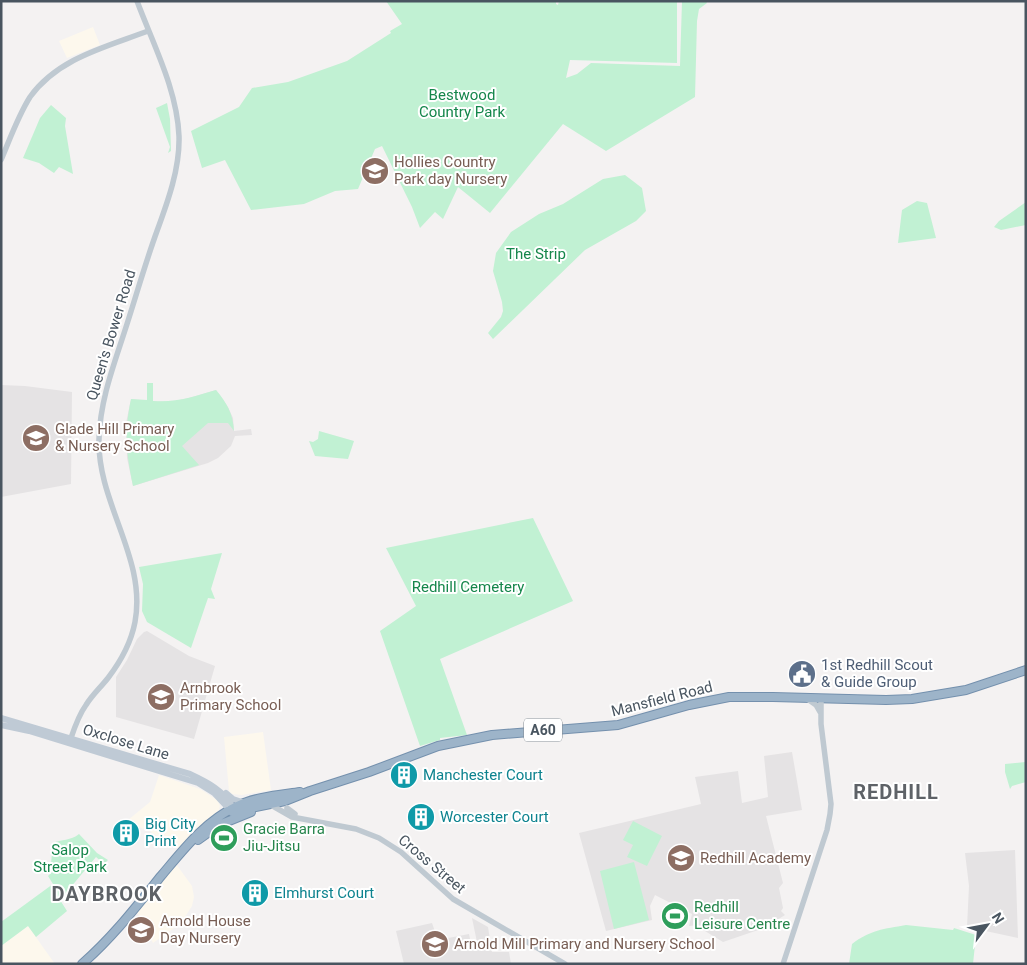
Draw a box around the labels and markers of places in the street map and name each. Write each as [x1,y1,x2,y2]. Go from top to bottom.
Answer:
place label: Hollies Country Park day Nursery [394,153,507,188]
school or university icon: Hollies Country Park day Nursery [360,156,390,186]
place label: Glade Hill Primary & Nursery School [55,420,174,455]
school or university icon: Glade Hill Primary & Nursery School [21,423,51,453]
place label: 1st Redhill Scout & Guide Group [821,656,933,691]
public building icon: 1st Redhill Scout & Guide Group [787,659,817,689]
place label: Arnbrook Primary School [180,679,281,714]
school or university icon: Arnbrook Primary School [146,682,176,712]
building icon: Manchester Court [389,760,419,790]
place label: Manchester Court [423,766,543,784]
building icon: Worcester Court [406,802,436,832]
place label: Worcester Court [440,808,549,826]
place label: Big City Print [145,815,196,850]
building icon: Big City Print [111,818,141,848]
place label: Gracie Barra Jiu-Jitsu [243,820,325,855]
sports icon: Gracie Barra Jiu-Jitsu [209,823,239,853]
school or university icon: Redhill Academy [666,843,696,873]
place label: Redhill Academy [700,849,811,867]
building icon: Elmhurst Court [240,878,270,908]
place label: Elmhurst Court [274,884,374,902]
place label: Redhill Leisure Centre [694,898,790,933]
sports icon: Redhill Leisure Centre [660,901,690,931]
place label: Arnold House Day Nursery [160,912,251,947]
school or university icon: Arnold House Day Nursery [126,915,156,945]
school or university icon: Arnold Mill Primary and Nursery School [420,929,450,959]
place label: Arnold Mill Primary and Nursery School [454,935,715,953]

